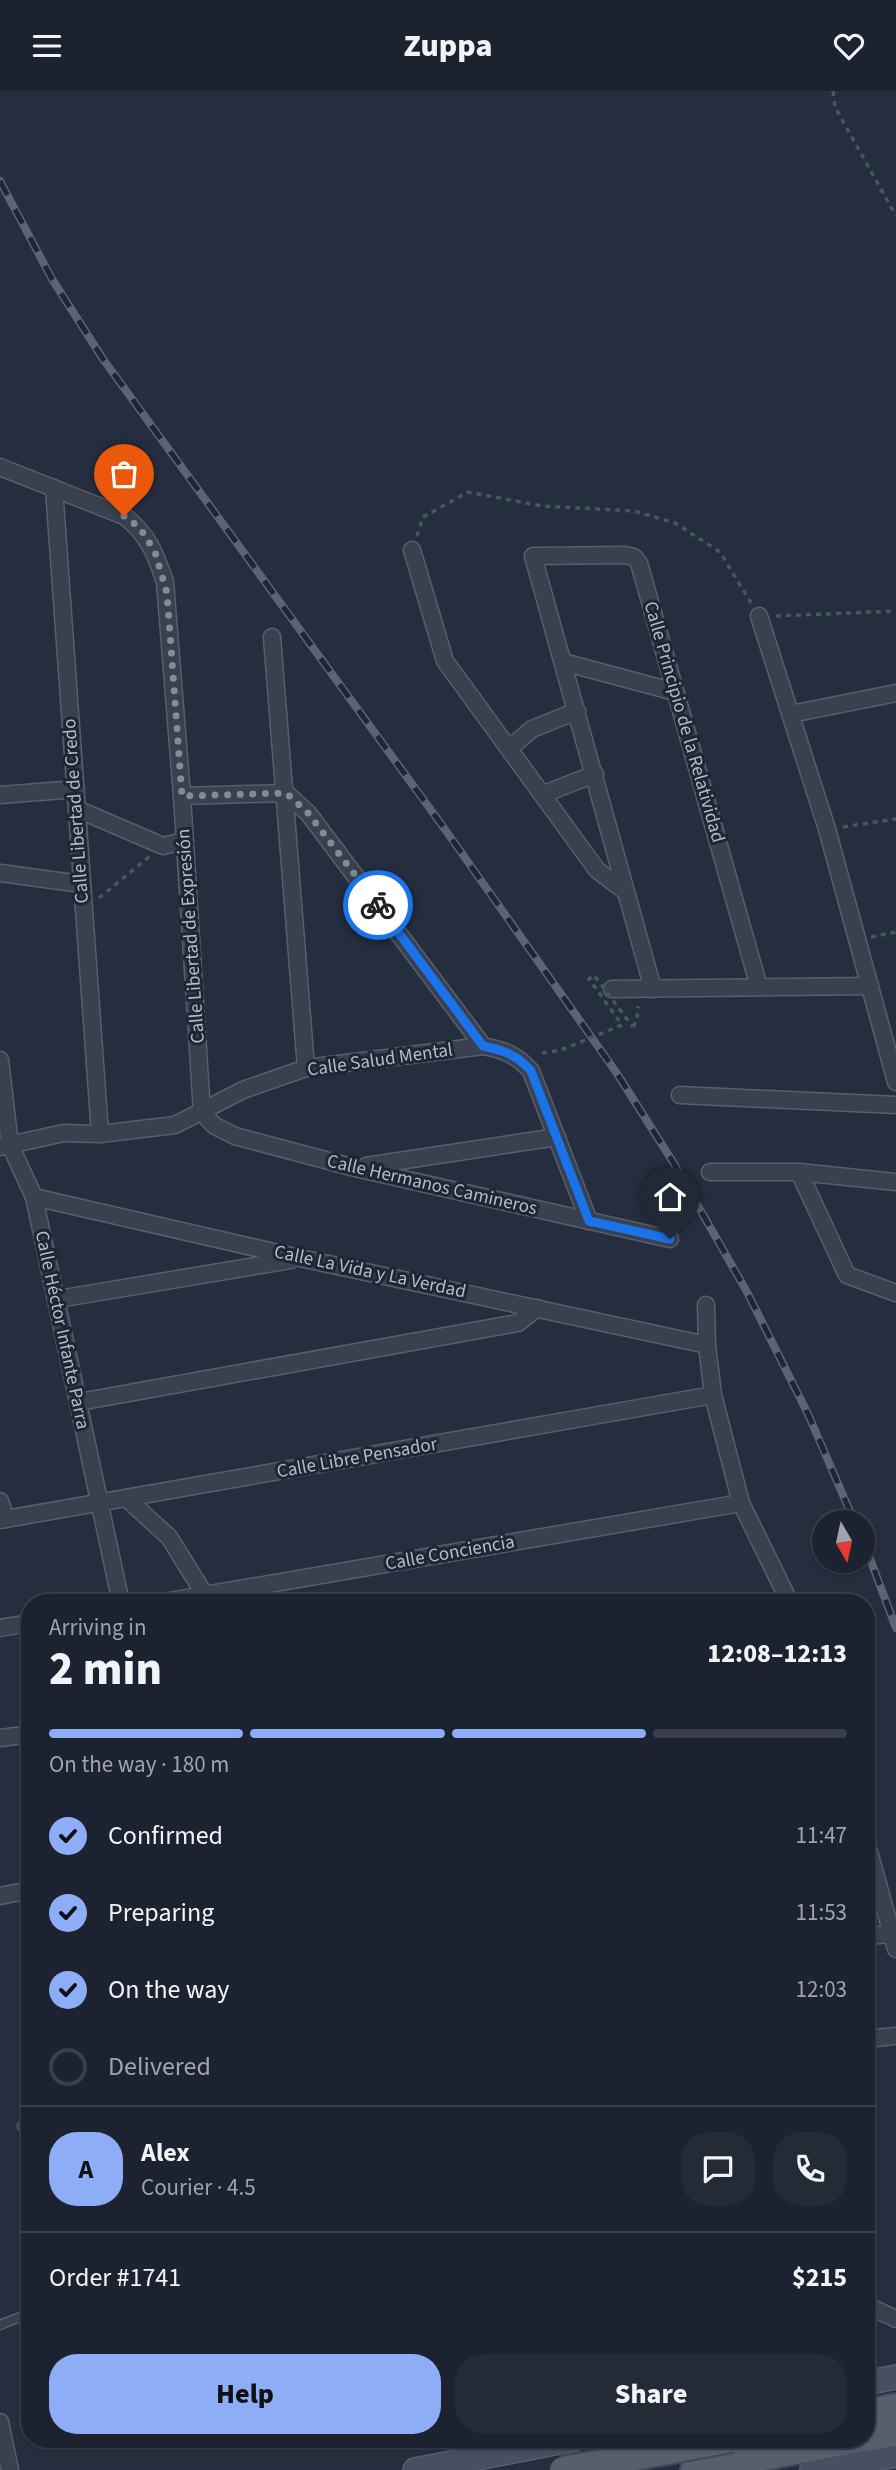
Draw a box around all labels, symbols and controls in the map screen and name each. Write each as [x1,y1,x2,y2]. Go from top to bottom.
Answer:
text: Zuppa [404,23,492,69]
icon: menu [28,27,66,65]
icon: heart [830,27,868,65]
pin [94,444,154,516]
icon: bag [105,455,143,493]
street label: Calle Principio de la Relatividad [637,598,731,846]
street label: Calle Libertad de Credo [56,718,96,904]
street label: Calle Libertad de Expresión [170,828,212,1044]
courier [343,870,413,940]
icon: bike [359,886,397,924]
street label: Calle Salud Mental [305,1036,455,1084]
street label: Calle Hermanos Camineros [324,1148,540,1222]
pin [640,1167,700,1239]
icon: home [651,1178,689,1216]
street label: Calle Héctor Infante Parra [28,1228,96,1432]
street label: Calle La Vida y La Verdad [272,1238,468,1306]
street label: Calle Libre Pensador [275,1431,440,1485]
north arrow [812,1510,875,1573]
map controls [812,1510,875,1573]
street label: Calle Conciencia [383,1528,517,1578]
text: Arriving in [49,1611,147,1644]
text: 12:08–12:13 [707,1635,847,1672]
text: 2 min [49,1637,162,1702]
text: On the way · 180 m [49,1748,229,1781]
icon: check [49,1817,87,1855]
text: Confirmed [108,1817,223,1854]
text: 11:47 [796,1819,847,1852]
icon: check [49,1894,87,1932]
text: Preparing [108,1894,214,1931]
text: 11:53 [796,1896,847,1929]
icon: check [49,1971,87,2009]
text: On the way [108,1971,229,2008]
text: 12:03 [796,1973,847,2006]
text: Delivered [108,2048,211,2085]
button: chat [681,2132,755,2206]
button: phone [773,2132,847,2206]
text: Alex [141,2134,190,2171]
text: A [79,2151,93,2188]
text: Courier · 4.5 [141,2171,256,2204]
text: Order #1741 [49,2259,181,2296]
text: $215 [792,2259,847,2296]
button: Help [49,2354,441,2434]
button: Share [455,2354,847,2434]

